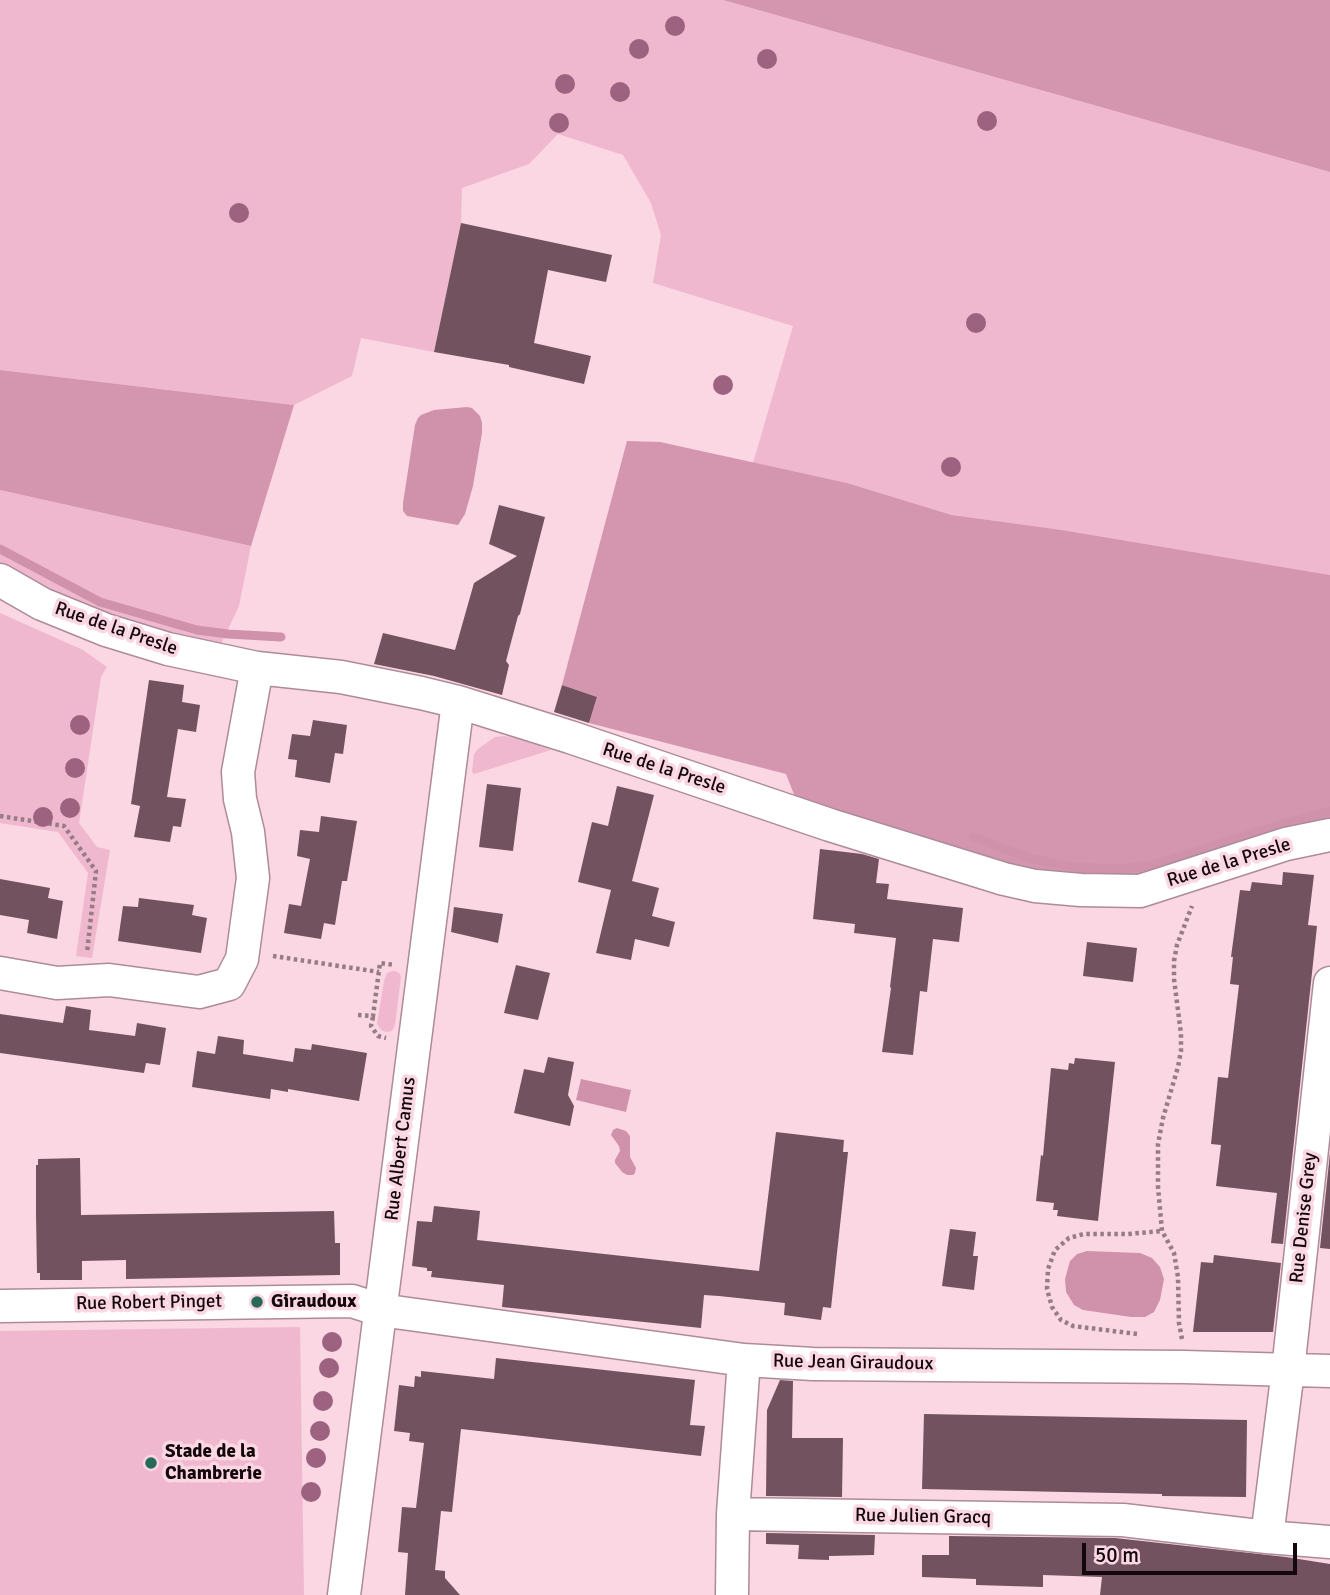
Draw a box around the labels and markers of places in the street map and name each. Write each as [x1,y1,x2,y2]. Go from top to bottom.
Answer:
place label: Giraudoux [271,1291,356,1313]
marker: Giraudoux [249,1294,265,1310]
place label: Stade de la Chambrerie [165,1441,262,1485]
marker: Stade de la Chambrerie [143,1455,159,1471]

